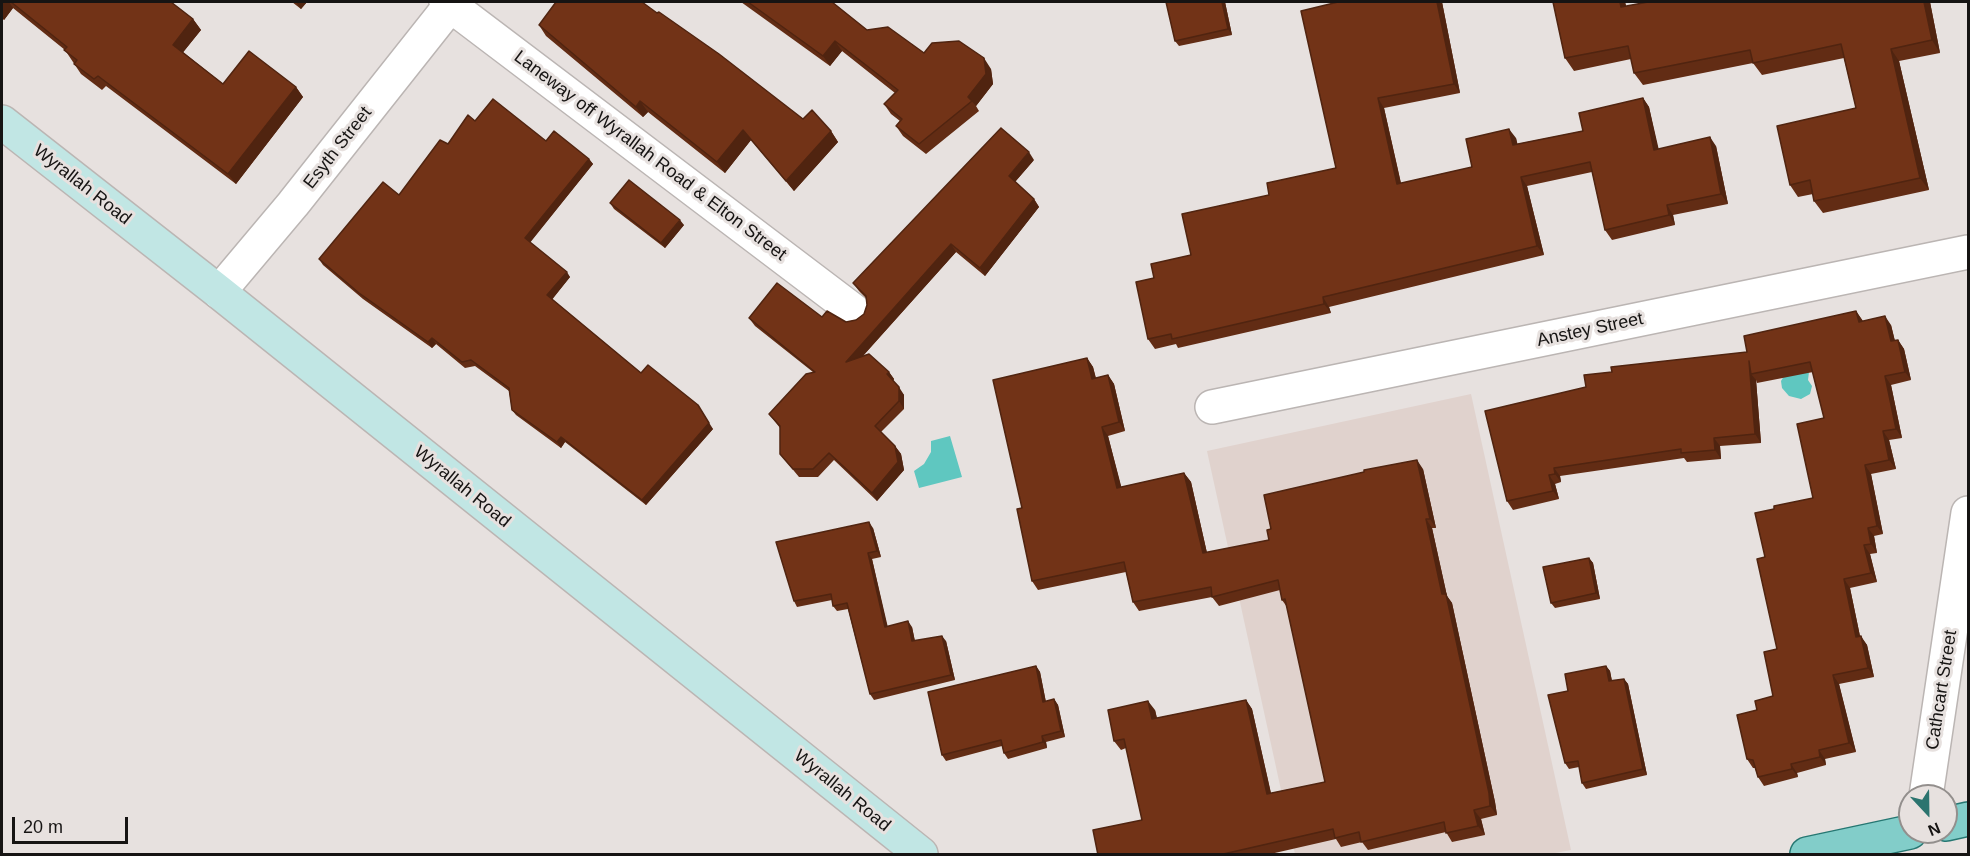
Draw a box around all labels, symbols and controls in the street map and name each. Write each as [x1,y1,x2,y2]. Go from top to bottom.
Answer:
street label: Laneway off Wyrallah Road & Elton Street [509,46,791,266]
street label: Esyth Street [299,103,377,193]
street label: Wyrallah Road [29,140,135,230]
street label: Anstey Street [1535,308,1645,352]
street label: Wyrallah Road [409,442,515,532]
street label: Cathcart Street [1922,629,1962,751]
street label: Wyrallah Road [789,746,895,836]
north arrow [1898,784,1958,844]
scale bar [15,805,130,843]
text: 20 m [23,817,63,837]
text: N [1926,819,1943,839]

